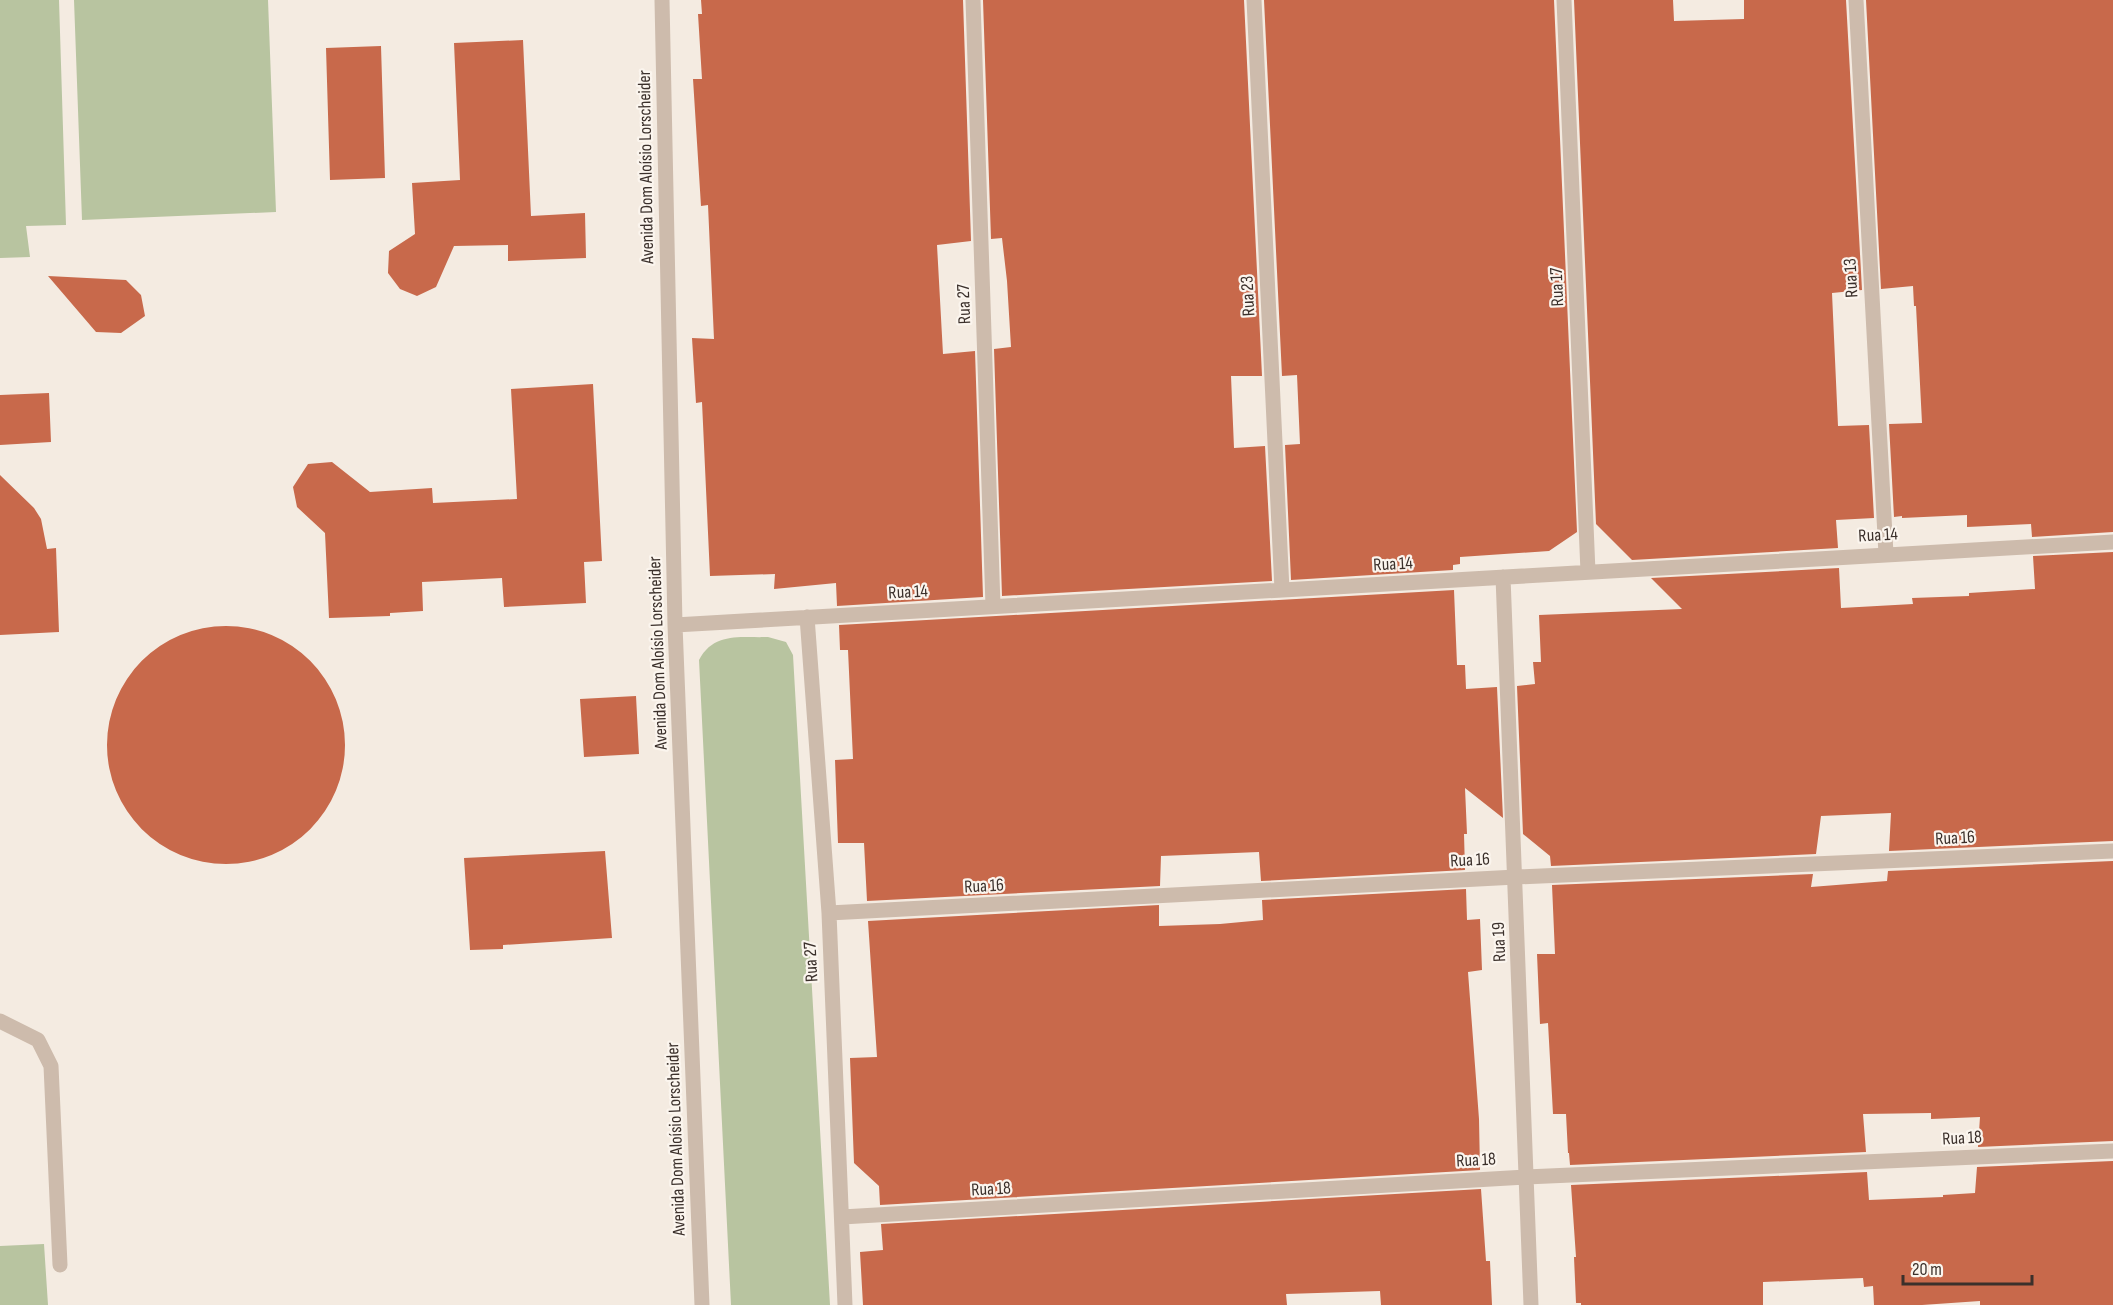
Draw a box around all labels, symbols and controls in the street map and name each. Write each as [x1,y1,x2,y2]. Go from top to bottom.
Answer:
street label: Avenida Dom Aloísio Lorscheider [634,70,658,265]
street label: Rua 13 [1839,258,1863,298]
street label: Rua 17 [1546,266,1568,307]
street label: Rua 23 [1236,275,1260,317]
street label: Rua 27 [953,283,975,324]
street label: Rua 14 [1858,523,1899,547]
street label: Rua 14 [1373,552,1414,576]
street label: Avenida Dom Aloísio Lorscheider [644,556,672,751]
street label: Rua 14 [888,580,929,604]
street label: Rua 16 [1935,826,1976,850]
street label: Rua 16 [1450,848,1491,872]
street label: Rua 16 [964,874,1005,898]
street label: Rua 19 [1488,922,1510,962]
street label: Rua 27 [799,941,823,983]
street label: Avenida Dom Aloísio Lorscheider [662,1042,690,1237]
street label: Rua 18 [1942,1126,1983,1150]
street label: Rua 18 [1456,1148,1497,1172]
street label: Rua 18 [971,1177,1012,1201]
scale bar [1903,1248,2032,1286]
text: 20 m [1912,1259,1942,1280]

